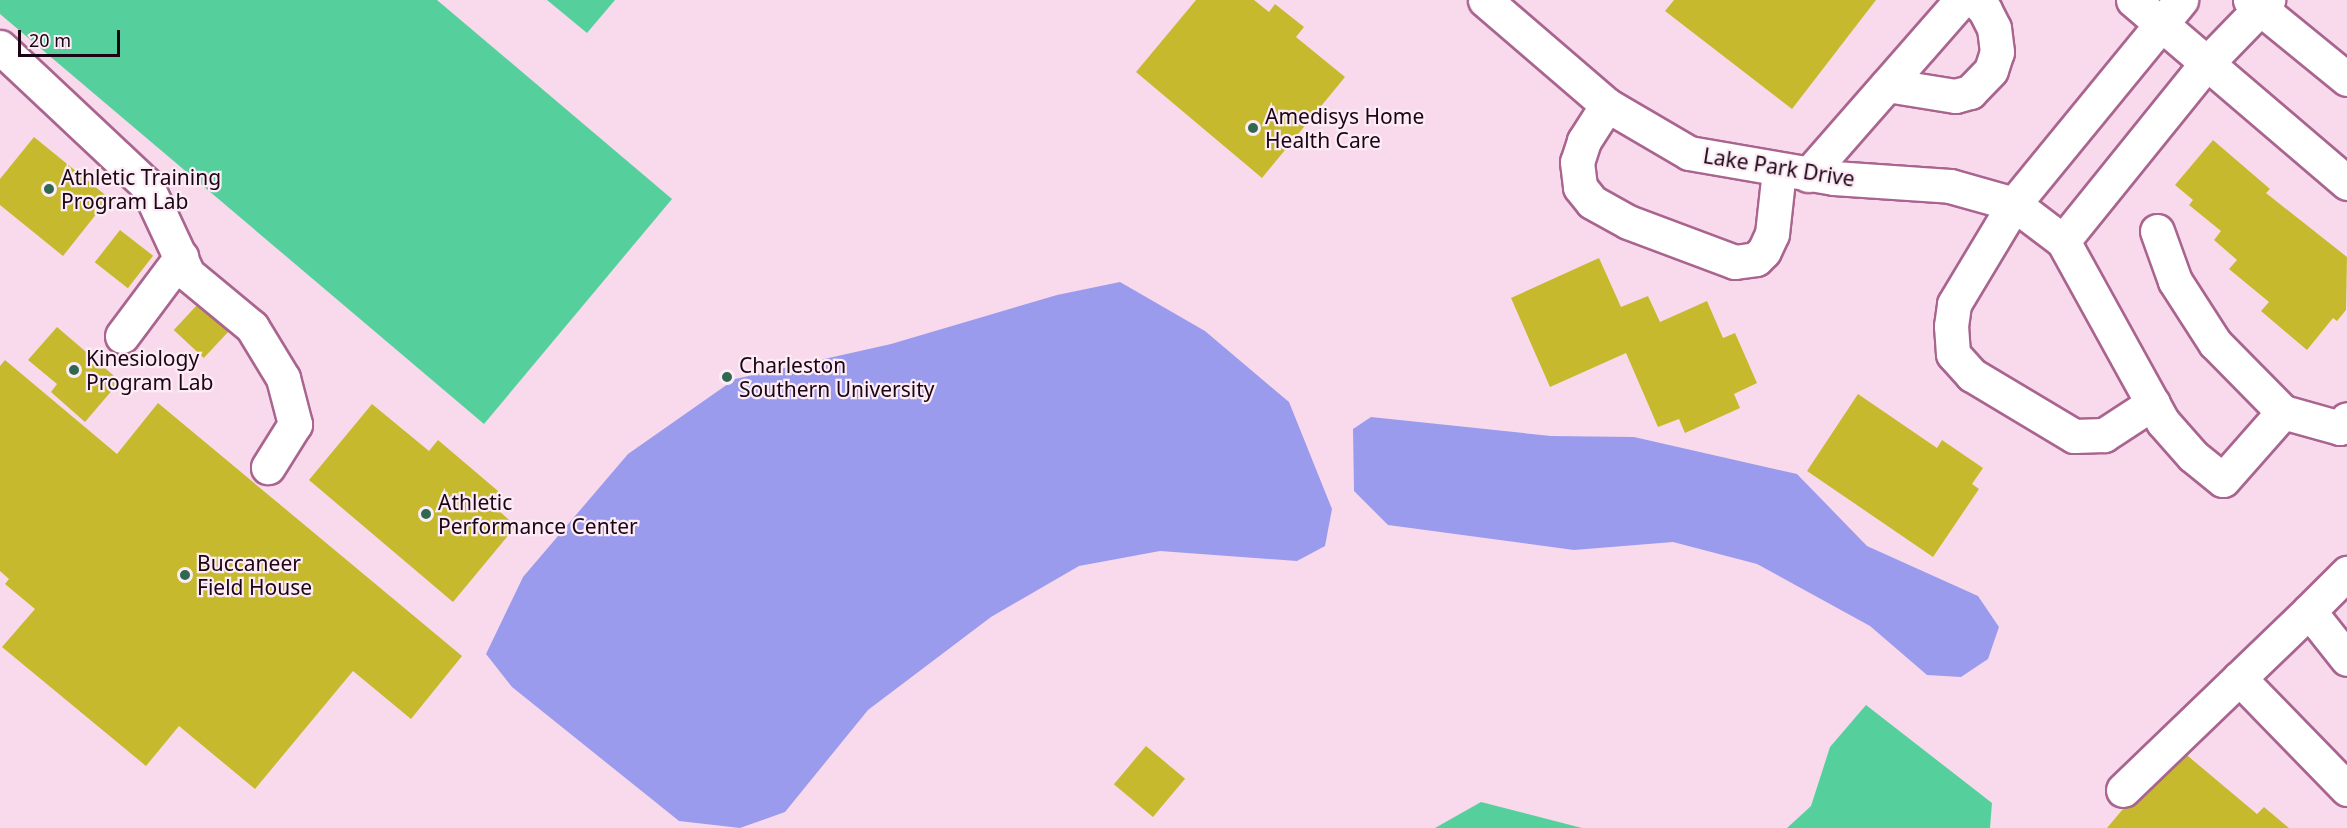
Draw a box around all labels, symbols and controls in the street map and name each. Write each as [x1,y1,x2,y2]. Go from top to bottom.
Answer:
scale bar [21,18,123,56]
text: 20 m [29,28,71,52]
place label: Amedisys Home Health Care [1265,103,1424,153]
marker: Amedisys Home Health Care [1246,121,1260,135]
street label: Lake Park Drive [1701,143,1857,191]
place label: Athletic Training Program Lab [61,164,221,214]
marker: Athletic Training Program Lab [42,182,56,196]
place label: Kinesiology Program Lab [86,345,213,395]
place label: Charleston Southern University [739,352,934,402]
marker: Kinesiology Program Lab [67,363,81,377]
marker: Charleston Southern University [720,370,734,384]
place label: Athletic Performance Center [438,489,638,539]
marker: Athletic Performance Center [419,507,433,521]
place label: Buccaneer Field House [197,550,312,600]
marker: Buccaneer Field House [178,568,192,582]

